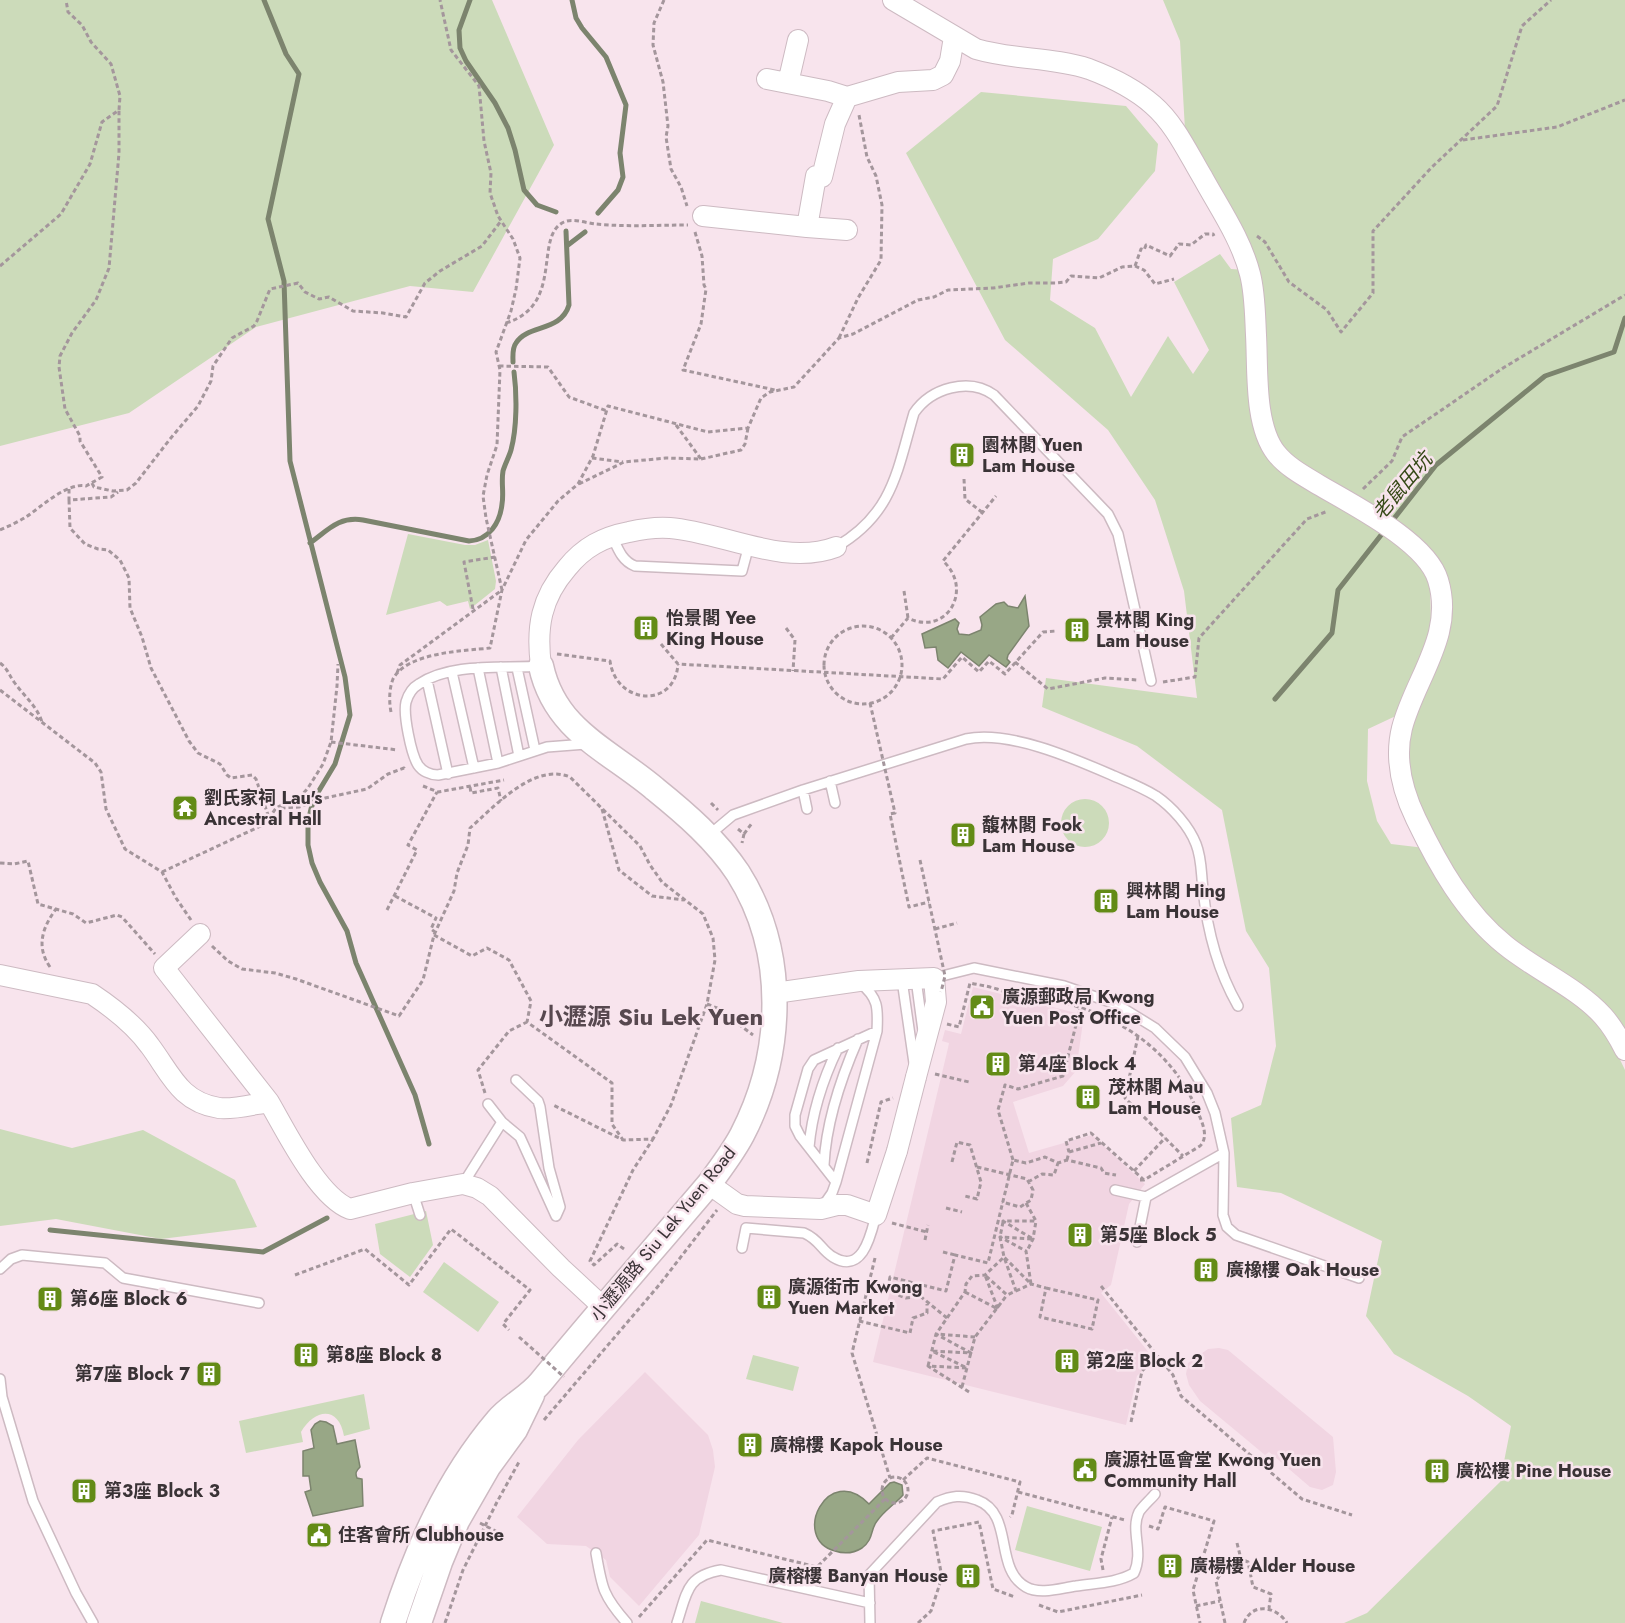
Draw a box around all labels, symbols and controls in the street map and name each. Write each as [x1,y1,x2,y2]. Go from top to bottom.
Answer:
place label: 園林閣 Yuen Lam House [982,432,1083,479]
building icon: 園林閣 Yuen Lam House [947,440,977,470]
water label: 老鼠田坑 [1366,444,1441,526]
place label: 怡景閣 Yee King House [666,605,764,652]
place label: 景林閣 King Lam House [1096,607,1194,654]
building icon: 怡景閣 Yee King House [631,613,661,643]
building icon: 景林閣 King Lam House [1062,615,1092,645]
place label: 劉氏家祠 Lau's Ancestral Hall [203,785,322,832]
temple icon: 劉氏家祠 Lau's Ancestral Hall [170,793,200,823]
place label: 馥林閣 Fook Lam House [982,812,1083,859]
building icon: 馥林閣 Fook Lam House [948,820,978,850]
place label: 興林閣 Hing Lam House [1126,878,1226,925]
building icon: 興林閣 Hing Lam House [1091,886,1121,916]
place label: 廣源郵政局 Kwong Yuen Post Office [1001,984,1154,1031]
public building icon: 廣源郵政局 Kwong Yuen Post Office [967,992,997,1022]
district label: 小瀝源 Siu Lek Yuen [539,999,763,1034]
building icon: 第4座 Block 4 [983,1049,1013,1079]
place label: 第4座 Block 4 [1018,1051,1137,1077]
place label: 茂林閣 Mau Lam House [1108,1074,1204,1121]
building icon: 茂林閣 Mau Lam House [1073,1082,1103,1112]
street label: 小瀝源路 Siu Lek Yuen Road [584,1141,742,1327]
building icon: 第5座 Block 5 [1065,1220,1095,1250]
place label: 第5座 Block 5 [1100,1222,1217,1248]
building icon: 廣橡樓 Oak House [1191,1255,1221,1285]
place label: 廣橡樓 Oak House [1226,1257,1379,1283]
place label: 廣源街市 Kwong Yuen Market [787,1274,922,1321]
building icon: 廣源街市 Kwong Yuen Market [754,1282,784,1312]
building icon: 第6座 Block 6 [35,1284,65,1314]
place label: 第6座 Block 6 [70,1286,188,1312]
building icon: 第8座 Block 8 [291,1340,321,1370]
place label: 第8座 Block 8 [326,1342,442,1368]
building icon: 第2座 Block 2 [1052,1346,1082,1376]
place label: 第2座 Block 2 [1086,1348,1203,1374]
building icon: 第7座 Block 7 [194,1359,224,1389]
place label: 第7座 Block 7 [75,1361,190,1387]
building icon: 廣棉樓 Kapok House [735,1430,765,1460]
place label: 廣棉樓 Kapok House [770,1432,943,1458]
place label: 廣源社區會堂 Kwong Yuen Community Hall [1104,1447,1321,1494]
public building icon: 廣源社區會堂 Kwong Yuen Community Hall [1070,1455,1100,1485]
building icon: 廣松樓 Pine House [1422,1456,1452,1486]
place label: 廣松樓 Pine House [1456,1458,1611,1484]
building icon: 第3座 Block 3 [69,1476,99,1506]
place label: 第3座 Block 3 [104,1478,220,1504]
public building icon: 住客會所 Clubhouse [304,1520,334,1550]
place label: 住客會所 Clubhouse [338,1522,504,1548]
building icon: 廣楊樓 Alder House [1155,1551,1185,1581]
place label: 廣楊樓 Alder House [1190,1553,1355,1579]
building icon: 廣榕樓 Banyan House [953,1561,983,1591]
place label: 廣榕樓 Banyan House [768,1563,948,1589]

